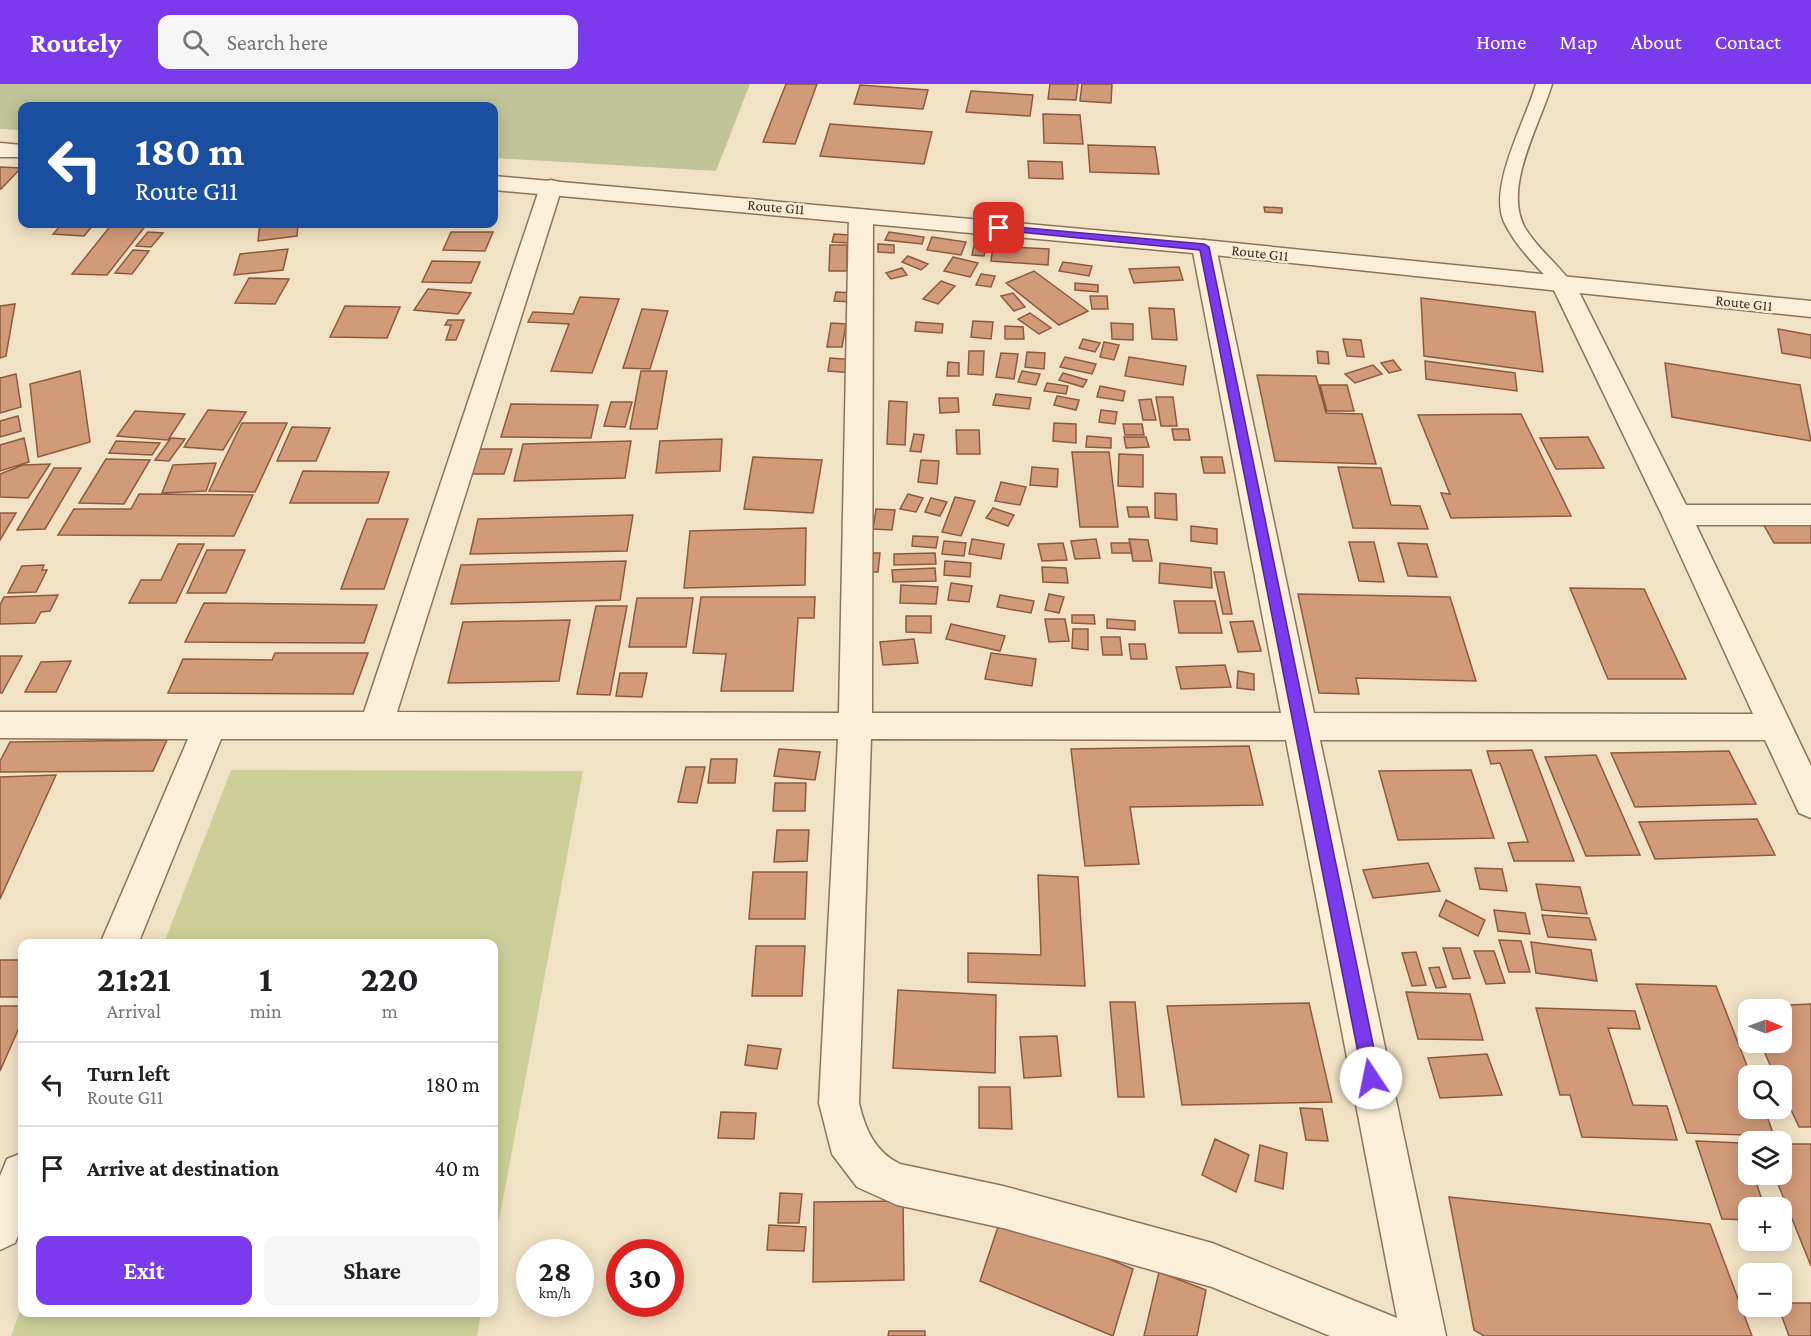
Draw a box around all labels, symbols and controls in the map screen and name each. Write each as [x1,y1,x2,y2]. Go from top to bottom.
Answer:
search box [158,15,578,69]
icon: search [179,26,212,59]
text: Routely [30,27,122,58]
text: Search here [227,30,328,55]
text: Home [1476,30,1526,54]
text: Map [1559,30,1598,54]
text: About [1631,30,1682,54]
text: Contact [1715,30,1781,54]
icon: left [36,126,114,204]
text: 180 m [135,127,244,174]
text: Route G11 [135,176,238,206]
street label: Route G11 [747,197,805,217]
pin [973,202,1024,253]
icon: arrive [982,211,1015,244]
street label: Route G11 [1231,242,1289,264]
street label: Route G11 [1715,292,1773,314]
text: 21:21 [97,959,171,999]
text: 1 [259,959,273,999]
text: 220 [361,959,419,999]
north arrow [1738,999,1792,1053]
map controls [1738,999,1792,1317]
text: Arrival [107,1000,161,1022]
text: min [250,1000,282,1022]
text: m [382,1000,398,1022]
position arrow [1339,1046,1403,1110]
text: Turn left [87,1061,170,1086]
button: search [1738,1065,1792,1119]
icon: left [36,1068,69,1101]
text: 180 m [427,1072,480,1097]
text: Route G11 [87,1086,163,1108]
button: layers [1738,1131,1792,1185]
icon: arrive [36,1152,69,1185]
text: Arrive at destination [87,1156,279,1181]
text: 40 m [435,1156,480,1181]
button: + [1738,1197,1792,1251]
button: Exit [36,1236,252,1305]
button: Share [264,1236,480,1305]
speed limit sign: 30 [606,1239,684,1317]
text: 28 [539,1254,571,1287]
button: − [1738,1263,1792,1317]
text: km/h [539,1285,571,1301]

